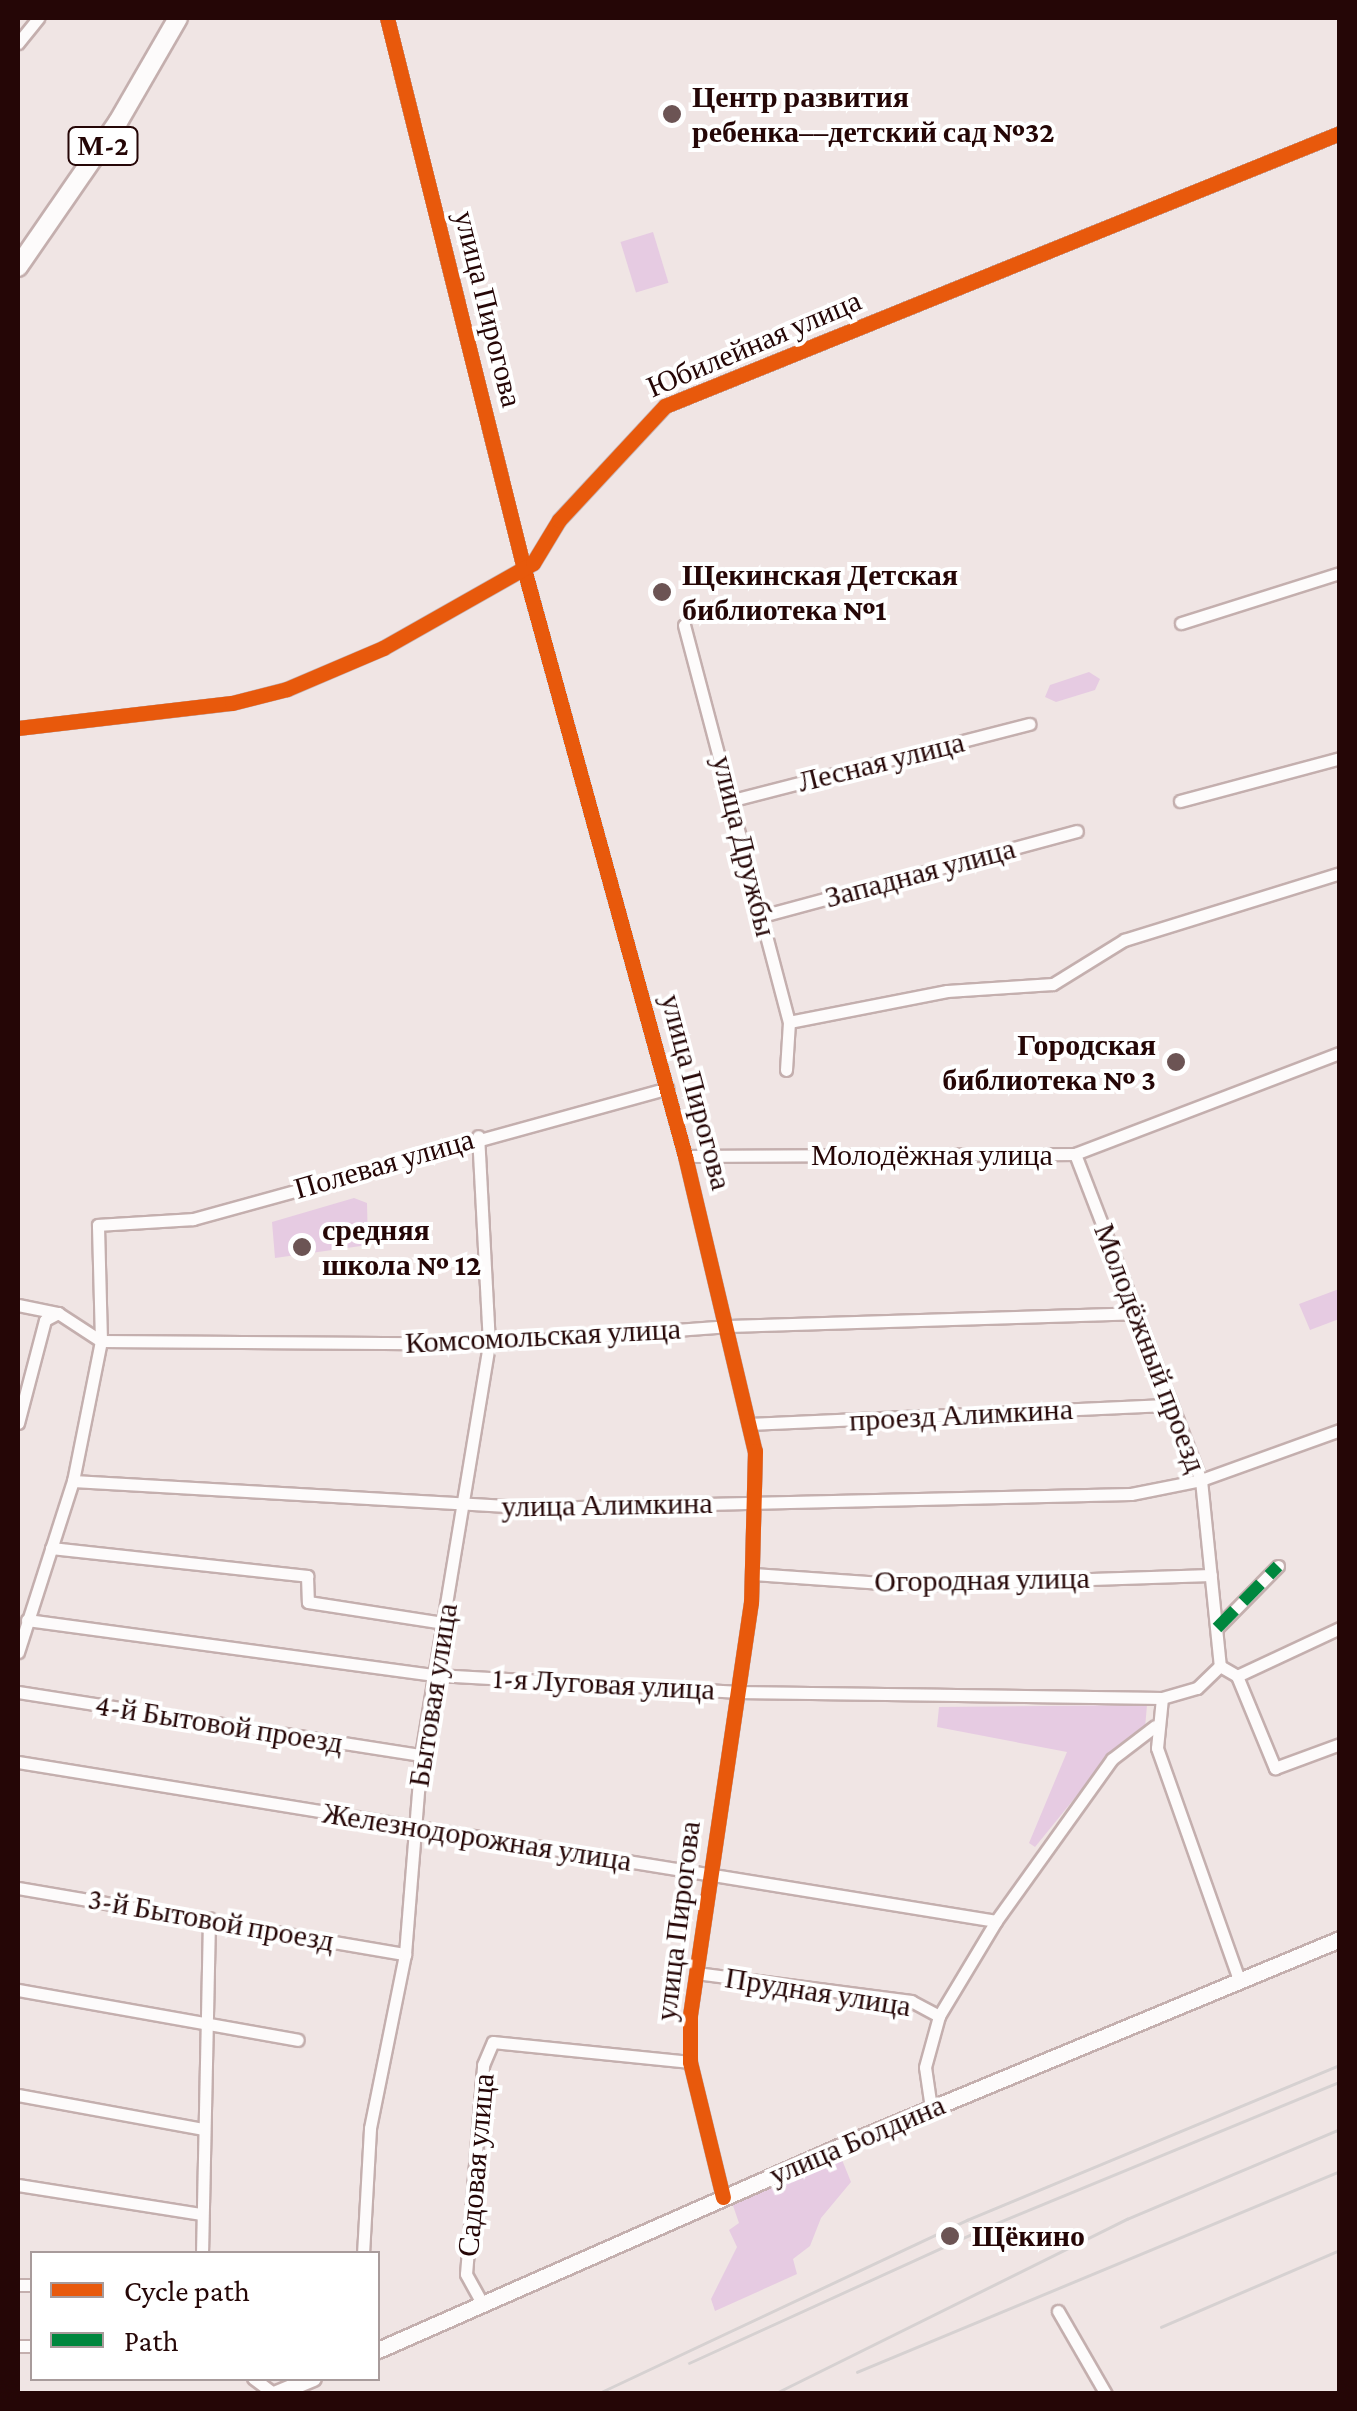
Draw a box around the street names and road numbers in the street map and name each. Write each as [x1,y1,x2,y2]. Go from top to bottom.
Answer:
road number: М-2 [66,123,140,169]
street label: улица Пирогова [446,207,530,411]
street label: Юбилейная улица [641,283,867,405]
street label: Лесная улица [794,724,968,800]
street label: улица Дружбы [704,752,784,940]
street label: Западная улица [821,830,1019,916]
street label: улица Пирогова [653,990,739,1194]
street label: Полевая улица [290,1121,478,1207]
street label: Молодёжная улица [811,1137,1053,1173]
street label: Молодёжный проезд [1086,1219,1214,1477]
street label: Комсомольская улица [404,1311,682,1361]
street label: проезд Алимкина [848,1391,1074,1439]
street label: улица Алимкина [501,1485,713,1525]
street label: Огородная улица [874,1560,1090,1600]
street label: Бытовая улица [401,1600,465,1790]
street label: 1-я Луговая улица [492,1660,716,1708]
street label: 4-й Бытовой проезд [93,1687,345,1761]
street label: Железнодорожная улица [320,1795,634,1879]
street label: улица Пирогова [648,1819,708,2023]
street label: 3-й Бытовой проезд [85,1881,337,1959]
street label: Прудная улица [723,1960,913,2024]
street label: Садовая улица [450,2072,502,2258]
street label: улица Болдина [764,2087,950,2193]

